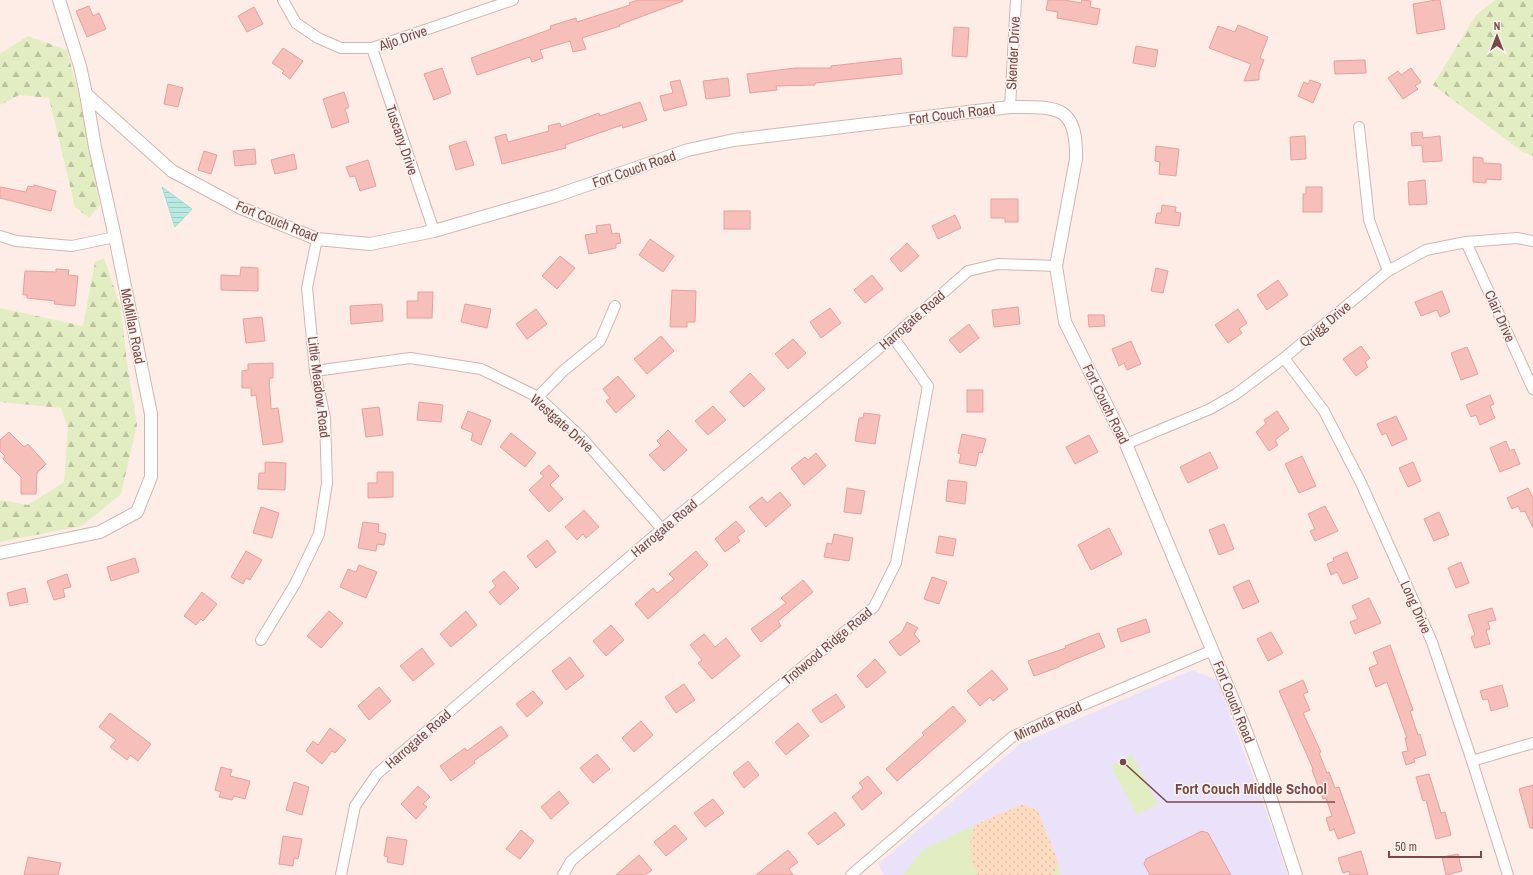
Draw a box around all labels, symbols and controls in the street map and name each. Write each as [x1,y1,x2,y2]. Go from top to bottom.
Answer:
street label: Skender Drive [1002,16,1024,90]
north arrow [1477,16,1517,56]
text: N [1494,19,1500,33]
street label: Aljo Drive [376,21,429,55]
street label: Fort Couch Road [908,100,996,128]
street label: Tuscany Drive [382,103,422,177]
street label: Fort Couch Road [590,146,678,192]
street label: Fort Couch Road [233,196,321,246]
street label: Harrogate Road [875,286,949,354]
street label: McMillan Road [117,287,149,365]
street label: Clair Drive [1481,287,1519,345]
street label: Quigg Drive [1296,297,1354,351]
street label: Little Meadow Road [304,335,334,439]
street label: Fort Couch Road [1079,361,1133,447]
street label: Westgate Drive [527,390,597,456]
street label: Harrogate Road [627,495,701,561]
street label: Long Drive [1396,578,1436,636]
street label: Trotwood Ridge Road [778,603,876,689]
street label: Fort Couch Road [1209,658,1259,746]
street label: Miranda Road [1011,697,1085,745]
street label: Harrogate Road [381,705,455,773]
callout: Fort Couch Middle School [1167,775,1335,802]
text: Fort Couch Middle School [1175,778,1327,799]
scale bar [1389,833,1481,859]
text: 50 m [1395,839,1417,855]

